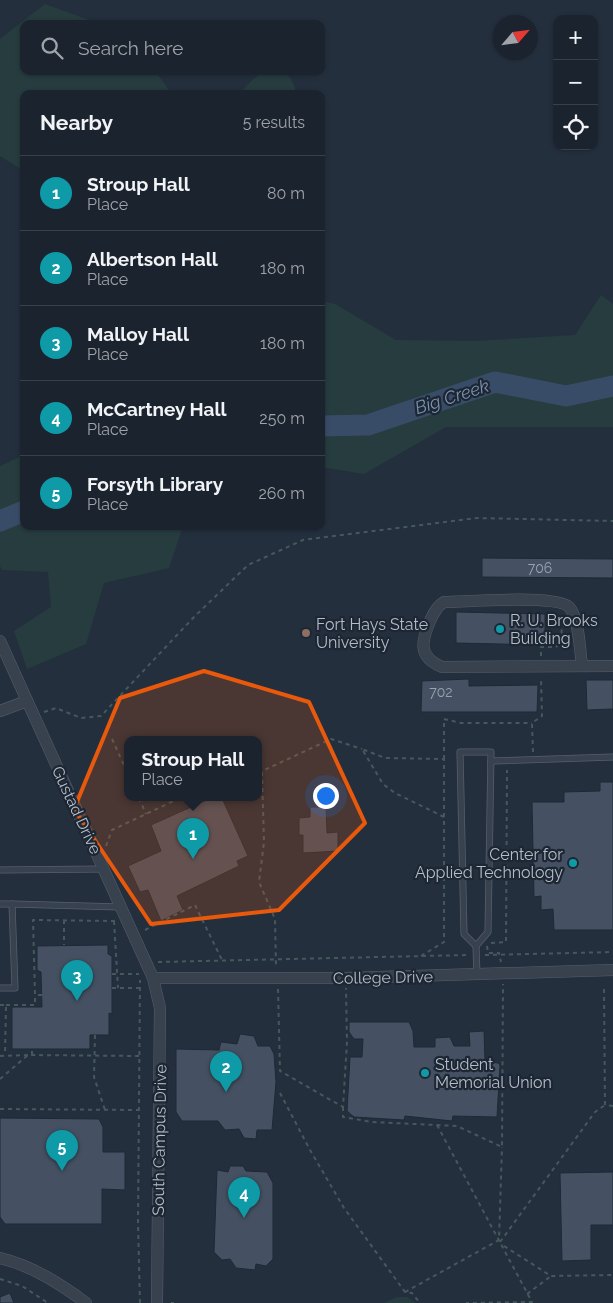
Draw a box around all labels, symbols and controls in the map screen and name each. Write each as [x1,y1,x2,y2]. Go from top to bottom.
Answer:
north arrow [493,15,538,60]
map controls [553,15,598,150]
button: + [553,15,598,60]
search box [20,20,325,75]
icon: search [38,34,66,62]
text: Search here [78,37,184,59]
button: − [553,60,598,105]
button: locate [553,105,598,150]
text: Nearby [40,110,113,135]
text: 5 results [243,113,305,132]
text: Stroup Hall [87,173,190,195]
text: 1 [52,184,60,203]
text: 80 m [267,184,305,203]
text: Place [87,195,128,214]
text: Albertson Hall [87,248,218,270]
text: 2 [51,259,61,278]
text: 180 m [260,259,305,278]
text: Place [87,270,128,289]
text: Malloy Hall [87,323,189,345]
text: 3 [52,334,60,353]
text: 180 m [260,334,305,353]
text: Place [87,345,128,364]
water label: Big Creek [412,375,492,418]
text: McCartney Hall [87,398,227,420]
text: 4 [51,409,61,428]
text: 250 m [259,409,305,428]
text: Place [87,420,128,439]
text: Forsyth Library [87,473,223,495]
text: 5 [52,484,60,503]
text: 260 m [258,484,305,503]
text: Place [87,495,128,514]
house number: 706 [528,560,552,576]
place label: R. U. Brooks Building [510,611,598,648]
place label: Fort Hays State University [316,615,428,652]
marker: R. U. Brooks Building [494,623,506,635]
marker: Fort Hays State University [300,627,312,639]
house number: 702 [429,684,453,700]
popup [124,736,262,801]
text: Stroup Hall [142,748,244,770]
street label: Gustad Drive [48,763,105,857]
text: Place [142,770,183,789]
your location [313,783,339,809]
pin: 1 [177,818,209,859]
place label: Center for Applied Technology [415,845,563,882]
marker: Center for Applied Technology [567,857,579,869]
pin: 3 [61,960,93,1001]
street label: College Drive [333,967,433,988]
pin: 2 [210,1051,242,1092]
place label: Student Memorial Union [435,1055,552,1092]
street label: South Campus Drive [149,1064,170,1216]
marker: Student Memorial Union [419,1067,431,1079]
pin: 5 [46,1130,78,1171]
pin: 4 [228,1177,260,1218]

